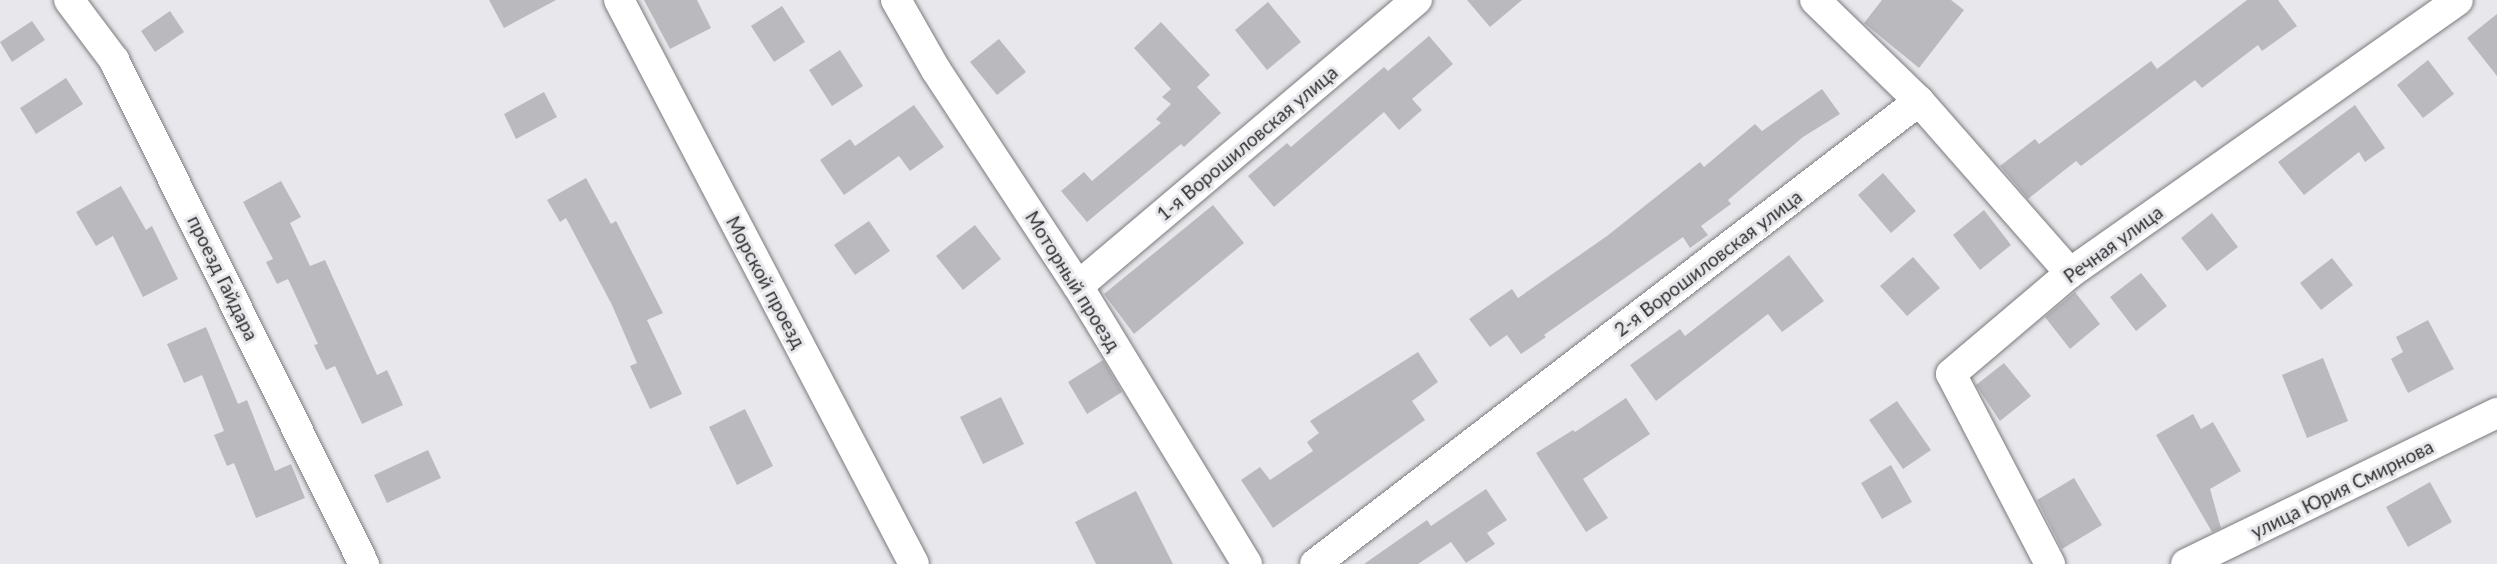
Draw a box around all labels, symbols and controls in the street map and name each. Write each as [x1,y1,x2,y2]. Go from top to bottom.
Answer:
street label: 1-я Ворошиловская улица [1152,61,1342,225]
street label: 2-я Ворошиловская улица [1610,185,1806,341]
street label: Речная улица [2059,200,2167,288]
street label: Моторный проезд [1021,207,1125,355]
street label: проезд Гайдара [183,212,263,344]
street label: Морской проезд [722,212,810,352]
street label: улица Юрия Смирнова [2247,435,2437,543]

